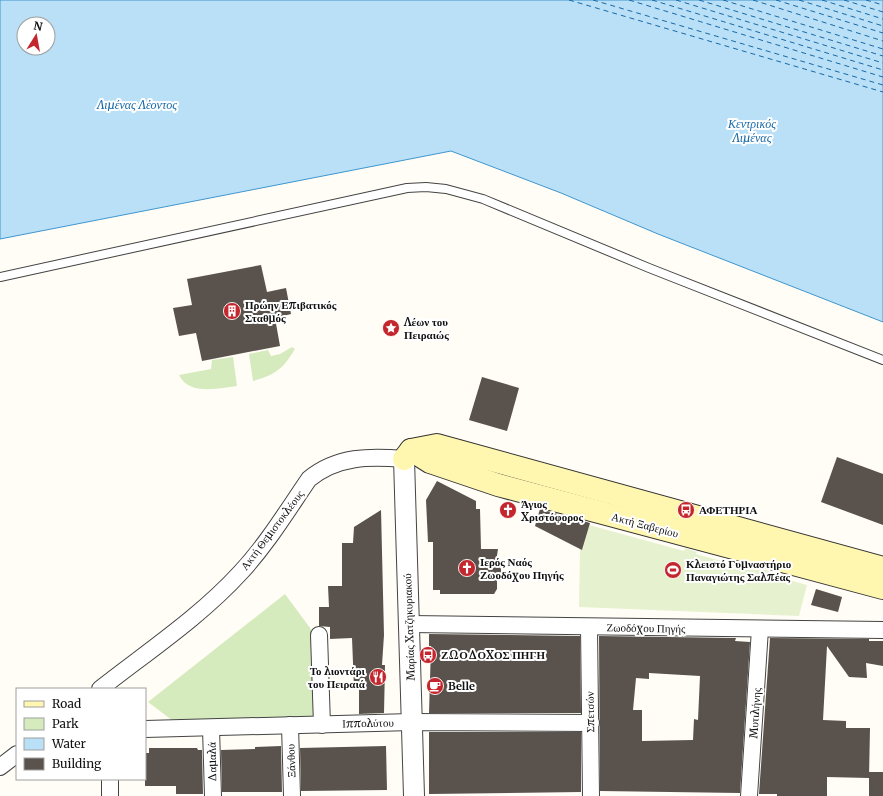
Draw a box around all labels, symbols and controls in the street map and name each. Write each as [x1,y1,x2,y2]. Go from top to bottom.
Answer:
north arrow [16,16,56,56]
text: N [32,18,44,34]
water label: Λιμένας Λέοντος [96,97,177,112]
water label: Κεντρικός Λιμένας [727,116,776,145]
place label: Πρώην Επιβατικός Σταθμός [245,298,337,325]
building icon: Πρώην Επιβατικός Σταθμός [222,301,242,321]
place label: Λέων του Πειραιώς [403,315,449,342]
place icon: Λέων του Πειραιώς [381,318,401,338]
street label: Ακτή Θεμιστοκλέους [237,487,307,573]
place label: Άγιος Χριστόφορος [521,497,584,524]
church icon: Άγιος Χριστόφορος [498,500,518,520]
bus stop icon: ΑΦΕΤΗΡΙΑ [676,500,696,520]
place label: ΑΦΕΤΗΡΙΑ [699,503,757,517]
street label: Ακτή Ξαβερίου [610,509,681,541]
place label: Ιερός Ναός Ζωοδόχου Πηγής [480,555,564,582]
place label: Κλειστό Γυμναστήριο Παναγιώτης Σαλπέας [686,557,792,584]
church icon: Ιερός Ναός Ζωοδόχου Πηγής [457,558,477,578]
sports icon: Κλειστό Γυμναστήριο Παναγιώτης Σαλπέας [663,560,683,580]
street label: Μαρίας Χατζηκυριακού [400,573,418,681]
street label: Ζωοδόχου Πηγής [606,620,686,636]
bus stop icon: ΖΩΟΔΟΧΟΣ ΠΗΓΗ [418,645,438,665]
place label: ΖΩΟΔΟΧΟΣ ΠΗΓΗ [441,648,545,662]
place label: Το λιοντάρι του Πειραιά [308,664,366,691]
restaurant icon: Το λιοντάρι του Πειραιά [368,667,388,687]
cafe icon: Belle [425,676,445,696]
place label: Belle [448,679,475,693]
street label: Μυτιλήνης [746,686,764,739]
legend [16,688,146,780]
street label: Σπετσών [583,691,597,733]
text: Road [52,696,81,711]
text: Park [52,716,79,731]
street label: Ιππολύτου [342,716,394,730]
text: Water [51,736,87,751]
street label: Δαμαλά [205,742,219,782]
street label: Ξάνθου [283,743,299,778]
text: Building [52,756,102,771]

